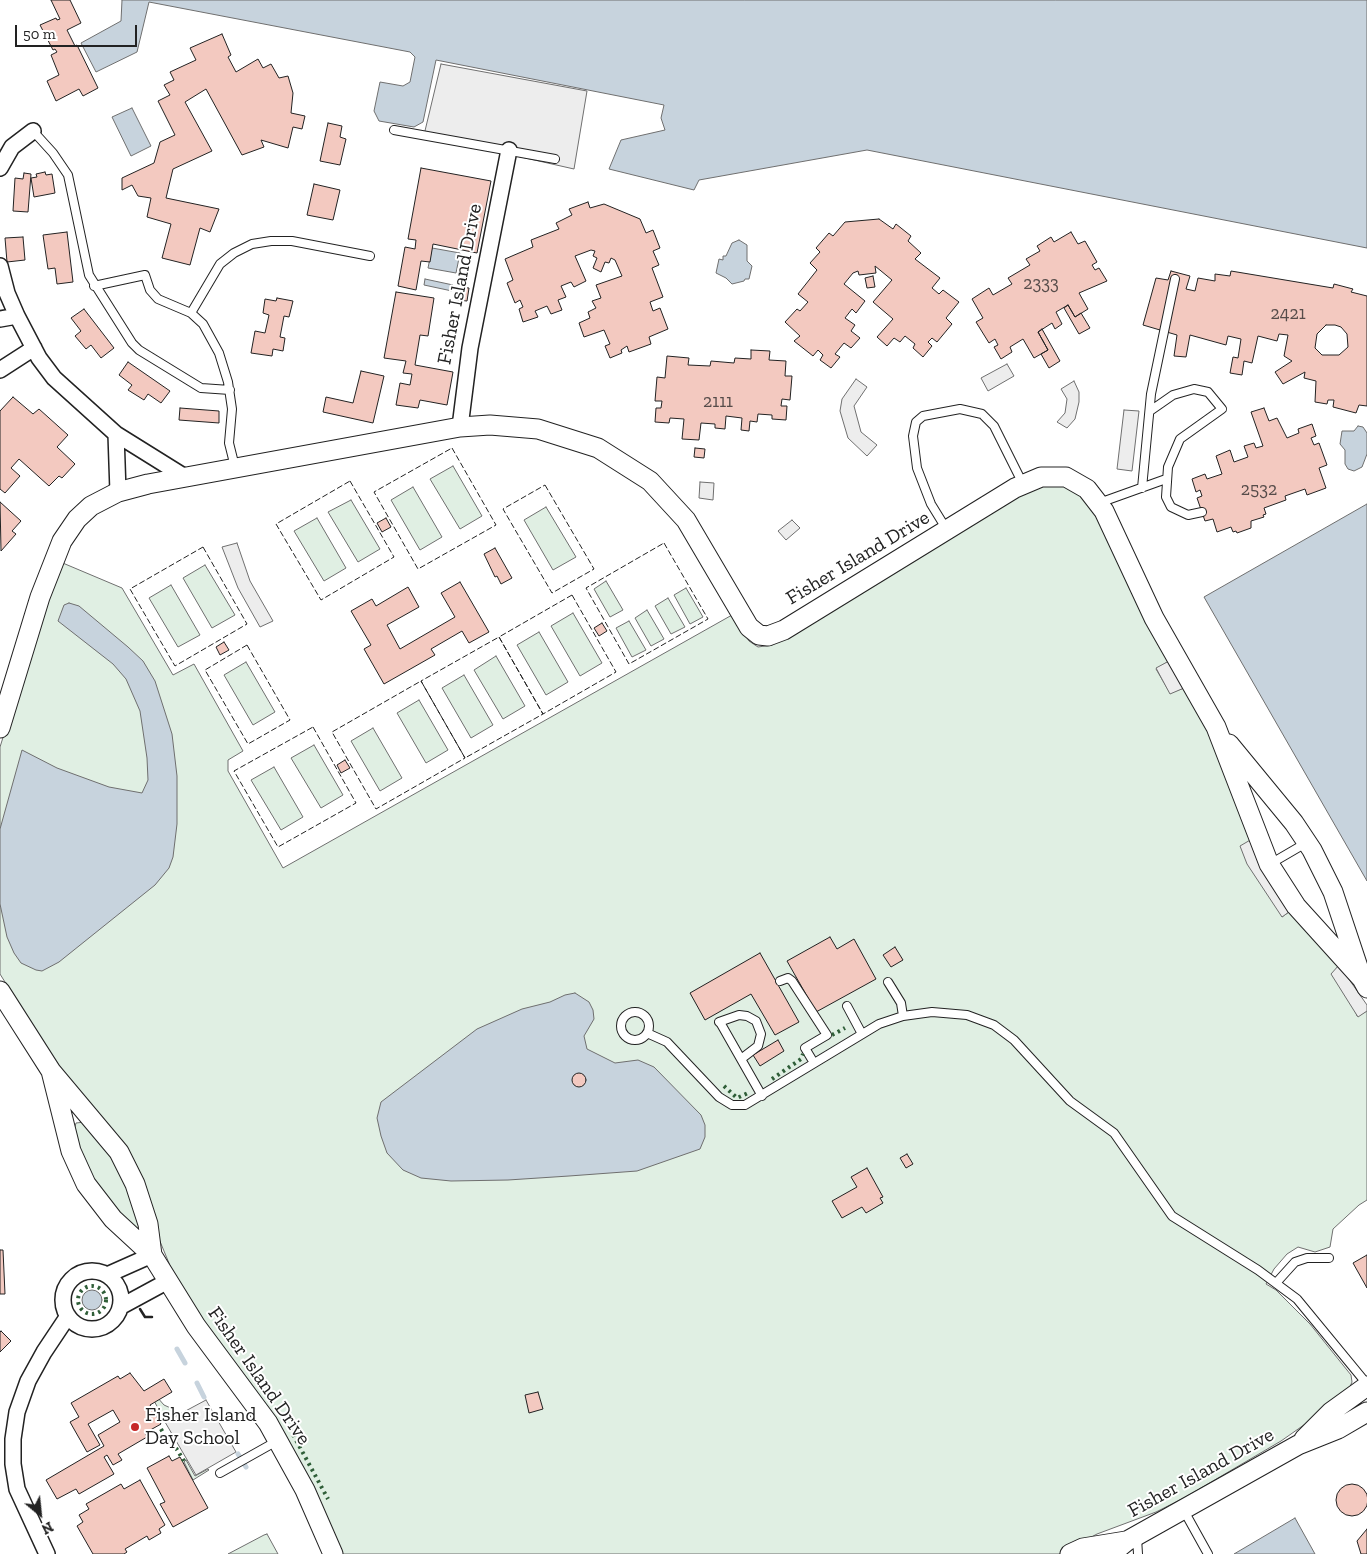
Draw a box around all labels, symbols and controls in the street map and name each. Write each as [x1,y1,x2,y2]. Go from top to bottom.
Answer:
scale bar [18,15,140,47]
text: 50 m [23,25,56,43]
street label: Fisher Island Drive [433,202,487,366]
house number: 2333 [1023,273,1059,295]
house number: 2421 [1270,303,1306,325]
house number: 2111 [703,391,733,413]
house number: 2532 [1241,479,1277,501]
street label: Fisher Island Drive [782,506,934,610]
street label: Fisher Island Drive [202,1302,316,1450]
place label: Fisher Island Day School [145,1403,257,1450]
marker: Fisher Island Day School [129,1421,141,1433]
street label: Fisher Island Drive [1124,1423,1278,1523]
north arrow [15,1489,65,1539]
text: N [39,1518,56,1538]

